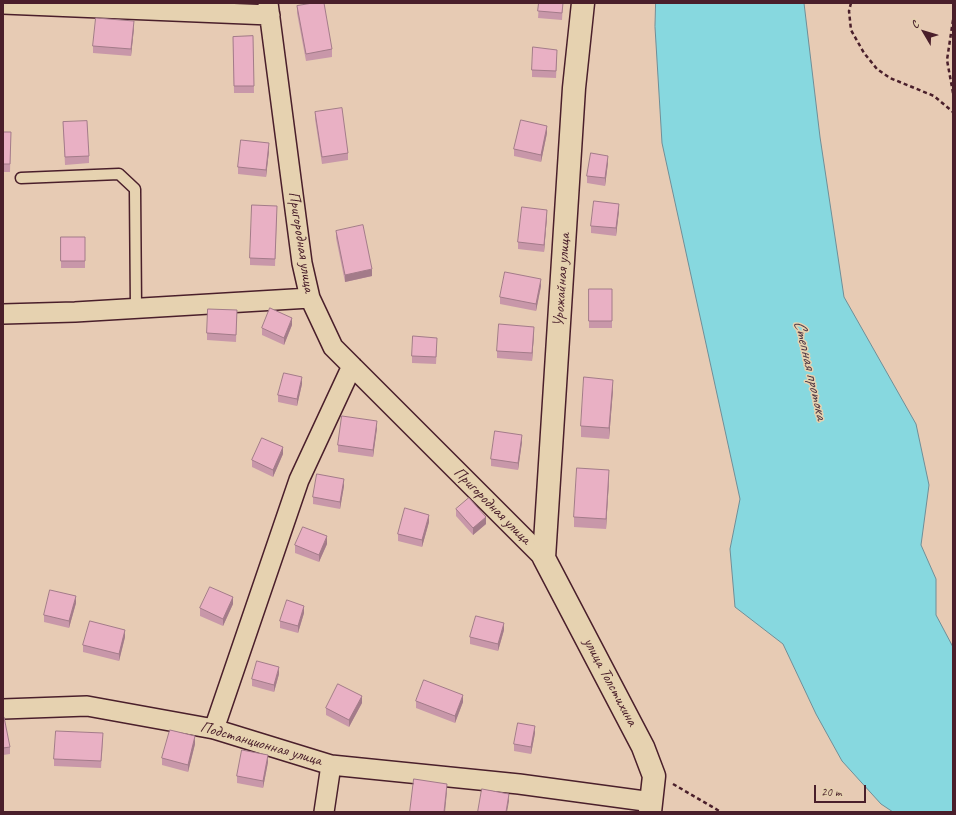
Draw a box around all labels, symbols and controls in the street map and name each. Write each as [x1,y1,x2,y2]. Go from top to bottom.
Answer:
north arrow [904,12,944,52]
text: С [907,18,922,31]
street label: Пригородная улица [284,190,318,294]
street label: Урожайная улица [549,233,575,327]
water label: Степная протока [789,318,831,422]
street label: Пригородная улица [449,463,535,549]
street label: улица Толстихина [579,634,641,730]
street label: Подстанционная улица [198,717,324,771]
scale bar [816,777,868,803]
text: 20 m [821,784,841,800]

